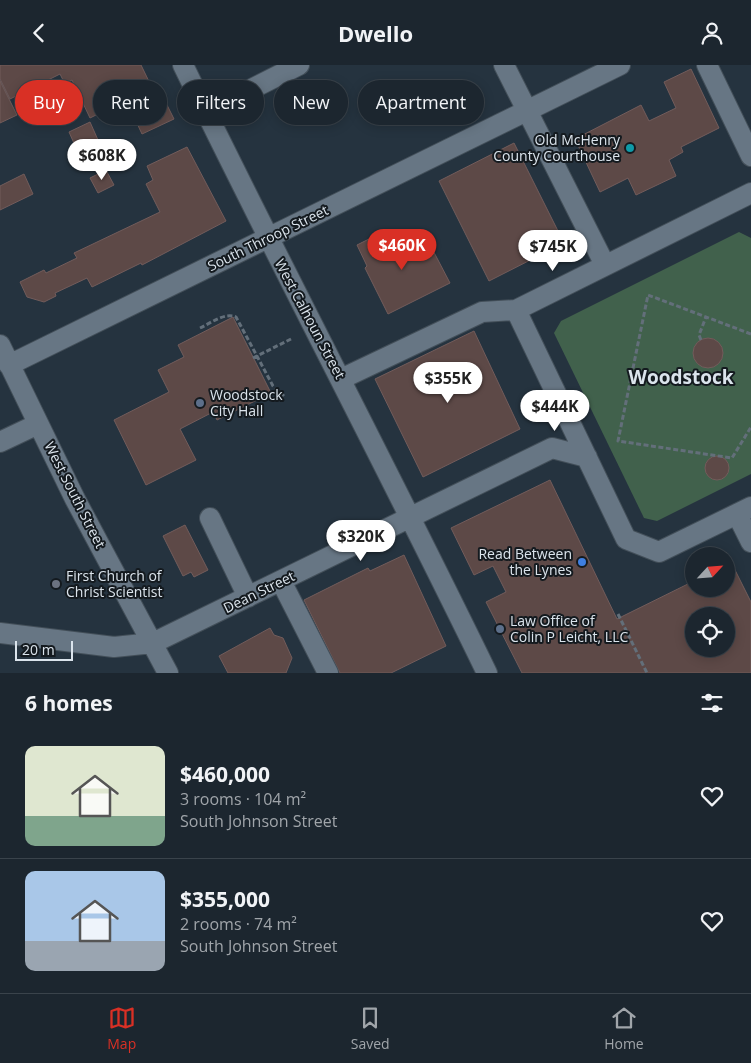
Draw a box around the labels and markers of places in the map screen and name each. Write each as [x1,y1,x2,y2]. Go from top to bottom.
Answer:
place label: Old McHenry County Courthouse [493,130,621,165]
pin: $608K [67,139,137,181]
marker: Old McHenry County Courthouse [624,142,636,154]
pin: $460K [367,229,437,271]
pin: $745K [518,229,588,272]
pin: $355K [413,361,483,404]
place label: Woodstock City Hall [210,385,283,420]
pin: $444K [520,389,590,432]
marker: Woodstock City Hall [194,397,206,409]
pin: $320K [326,519,396,562]
place label: Read Between the Lynes [478,544,572,579]
marker: Read Between the Lynes [576,556,588,568]
place label: First Church of Christ Scientist [66,566,163,601]
marker: First Church of Christ Scientist [50,578,62,590]
place label: Law Office of Colin P Leicht, LLC [510,611,628,646]
marker: Law Office of Colin P Leicht, LLC [494,623,506,635]

